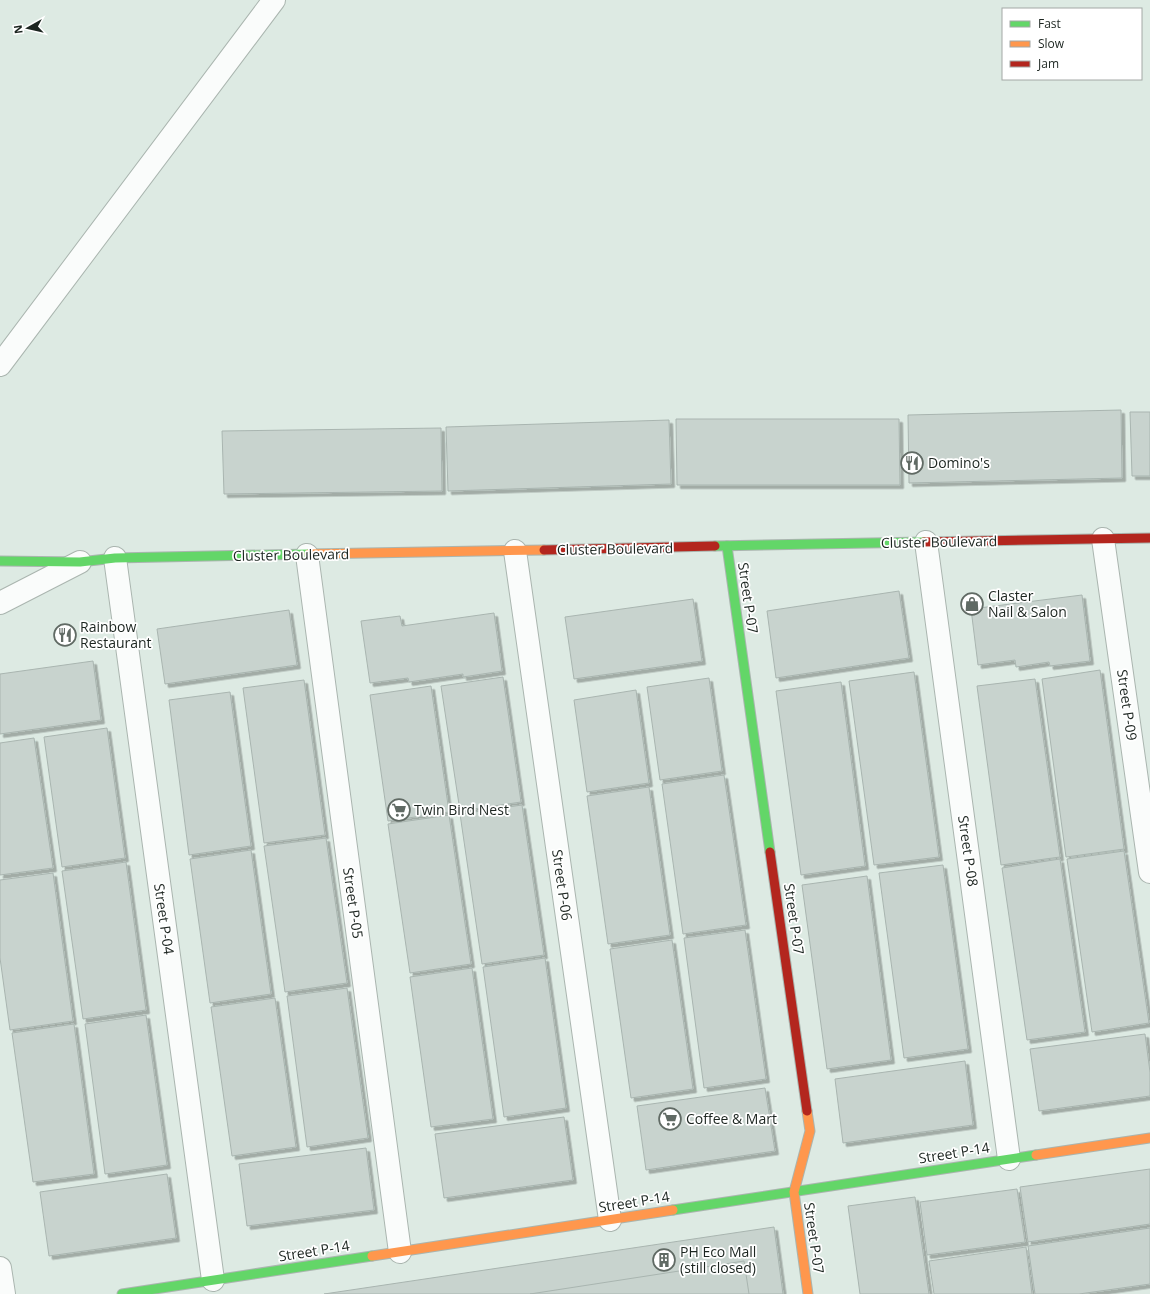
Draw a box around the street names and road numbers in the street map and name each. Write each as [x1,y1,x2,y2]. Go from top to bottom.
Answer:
street label: Cluster Boulevard [881,531,997,552]
street label: Cluster Boulevard [557,538,673,559]
street label: Cluster Boulevard [233,544,349,565]
street label: Street P-07 [734,561,763,635]
street label: Street P-09 [1113,668,1142,742]
street label: Street P-08 [954,814,983,888]
street label: Street P-06 [548,848,577,922]
street label: Street P-05 [339,866,368,940]
street label: Street P-04 [150,882,179,956]
street label: Street P-07 [780,882,809,956]
street label: Street P-14 [917,1138,991,1167]
street label: Street P-14 [597,1187,671,1216]
street label: Street P-07 [800,1201,829,1275]
street label: Street P-14 [277,1236,351,1265]

